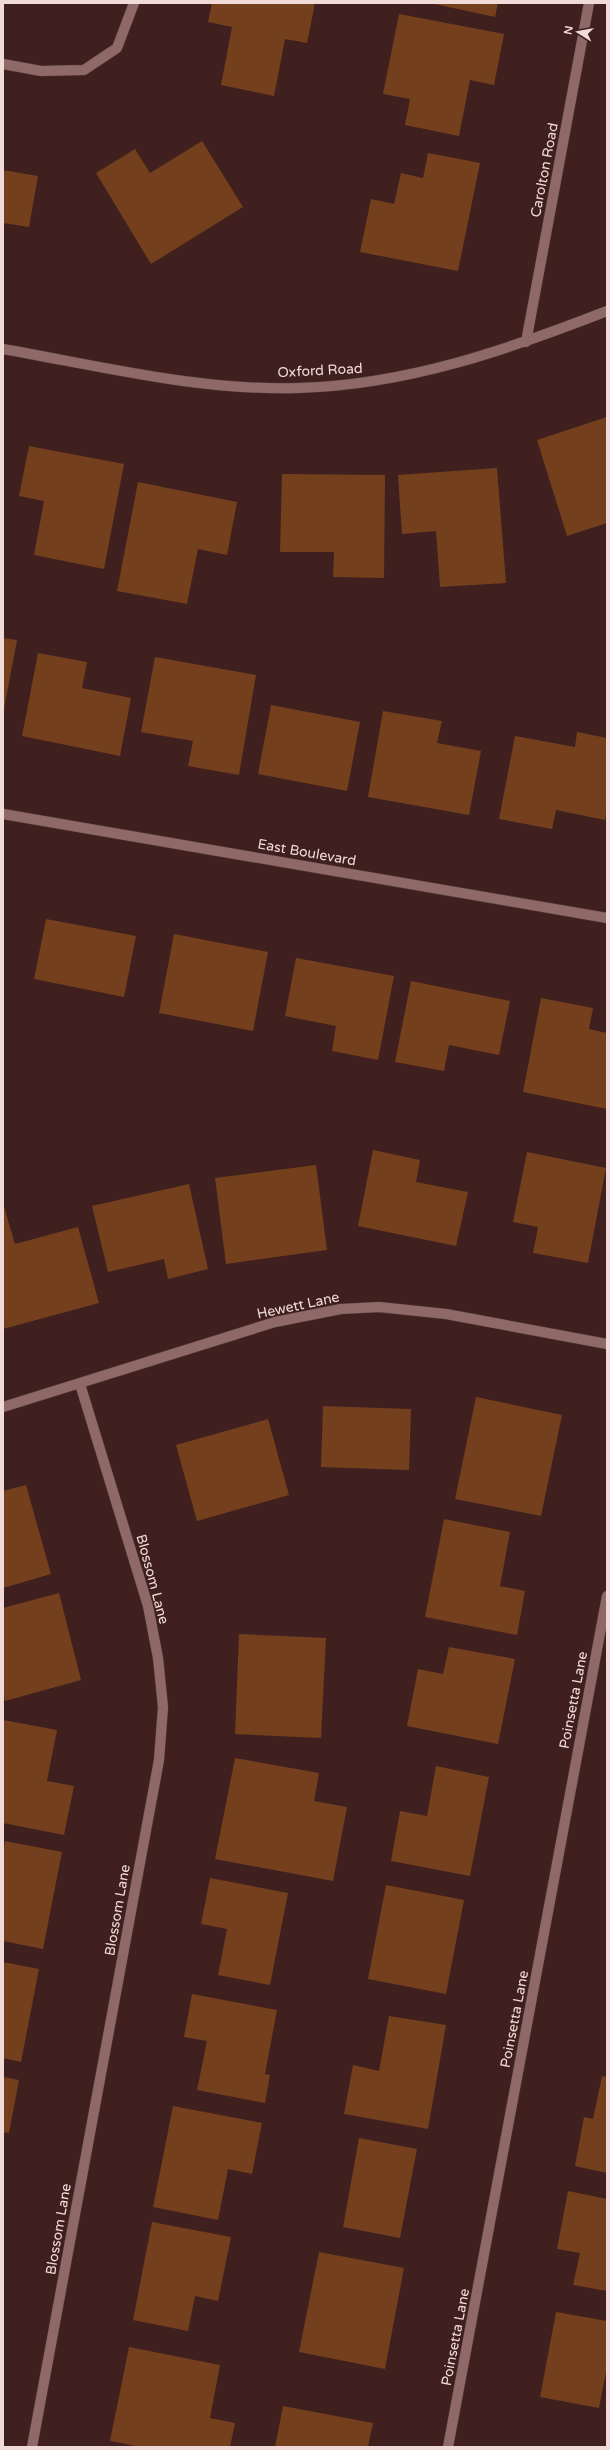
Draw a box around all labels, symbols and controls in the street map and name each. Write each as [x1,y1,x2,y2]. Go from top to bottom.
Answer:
north arrow [558,12,598,52]
text: N [561,25,576,36]
street label: Carolton Road [527,121,562,219]
street label: Oxford Road [277,360,363,381]
street label: East Boulevard [256,835,357,870]
street label: Hewett Lane [255,1288,341,1323]
street label: Blossom Lane [132,1532,173,1626]
street label: Poinsetta Lane [556,1650,591,1750]
street label: Blossom Lane [101,1863,134,1957]
street label: Poinsetta Lane [497,1969,532,2069]
street label: Blossom Lane [42,2182,75,2276]
street label: Poinsetta Lane [438,2287,473,2387]

